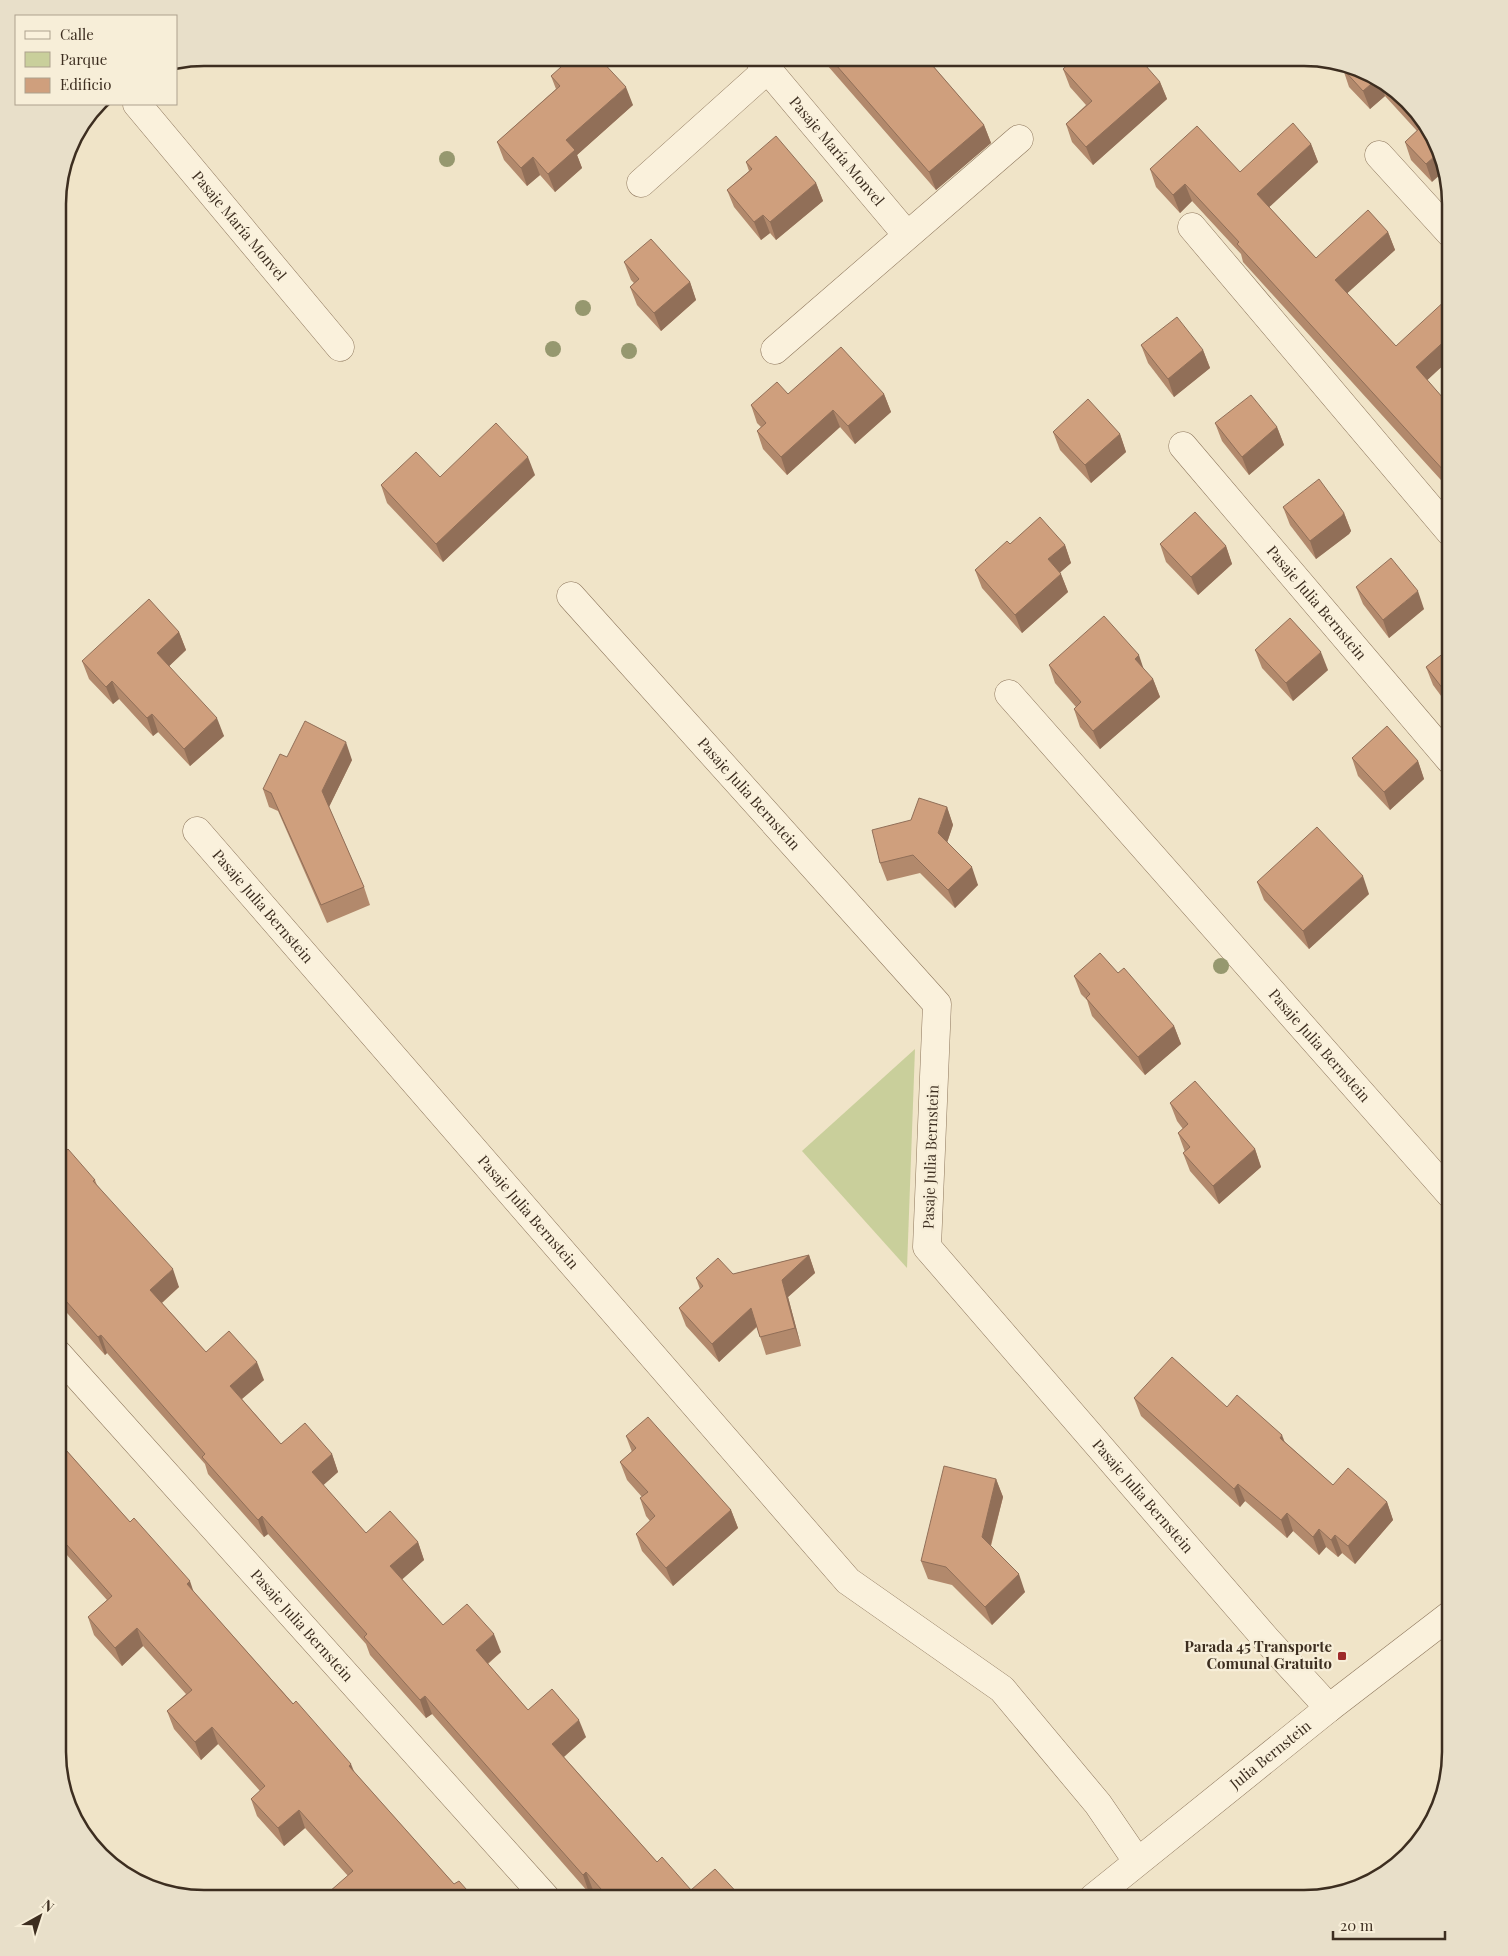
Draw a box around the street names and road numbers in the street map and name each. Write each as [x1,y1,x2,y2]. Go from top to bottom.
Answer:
street label: Pasaje María Monvel [785,92,889,210]
street label: Pasaje María Monvel [188,166,291,284]
street label: Pasaje Julia Bernstein [1263,541,1372,664]
street label: Pasaje Julia Bernstein [694,733,805,854]
street label: Pasaje Julia Bernstein [208,845,318,967]
street label: Pasaje Julia Bernstein [1265,984,1375,1106]
street label: Pasaje Julia Bernstein [917,1084,943,1229]
street label: Pasaje Julia Bernstein [474,1151,584,1273]
street label: Pasaje Julia Bernstein [1089,1435,1198,1557]
street label: Pasaje Julia Bernstein [247,1565,358,1686]
street label: Julia Bernstein [1224,1715,1315,1794]

